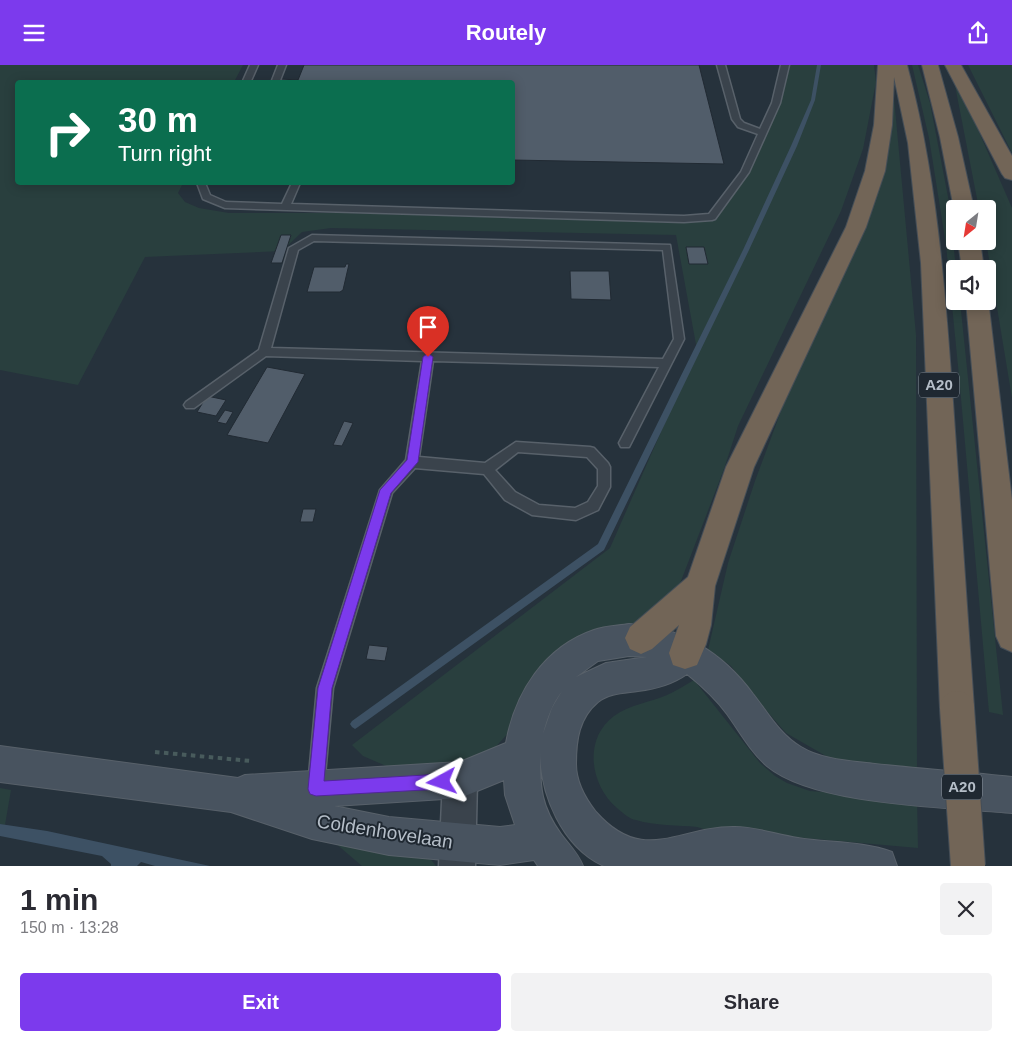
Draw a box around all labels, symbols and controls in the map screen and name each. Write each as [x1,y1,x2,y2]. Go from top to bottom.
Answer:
icon: menu [20,19,48,47]
icon: share [964,19,992,47]
text: Routely [466,20,546,45]
icon: right [35,100,100,165]
text: 30 m [118,100,198,139]
text: Turn right [118,141,211,166]
north arrow [946,200,996,250]
map controls [946,200,996,310]
button: sound [946,260,996,310]
pin [407,306,449,357]
icon: arrive [414,313,442,341]
road number: A20 [919,373,959,397]
position arrow [415,755,467,807]
road number: A20 [942,775,982,799]
street label: Coldenhovelaan [315,810,454,853]
text: 1 min [20,883,98,916]
button: close [940,883,992,935]
text: 150 m · 13:28 [20,919,119,936]
button: Exit [20,973,501,1031]
button: Share [511,973,992,1031]

